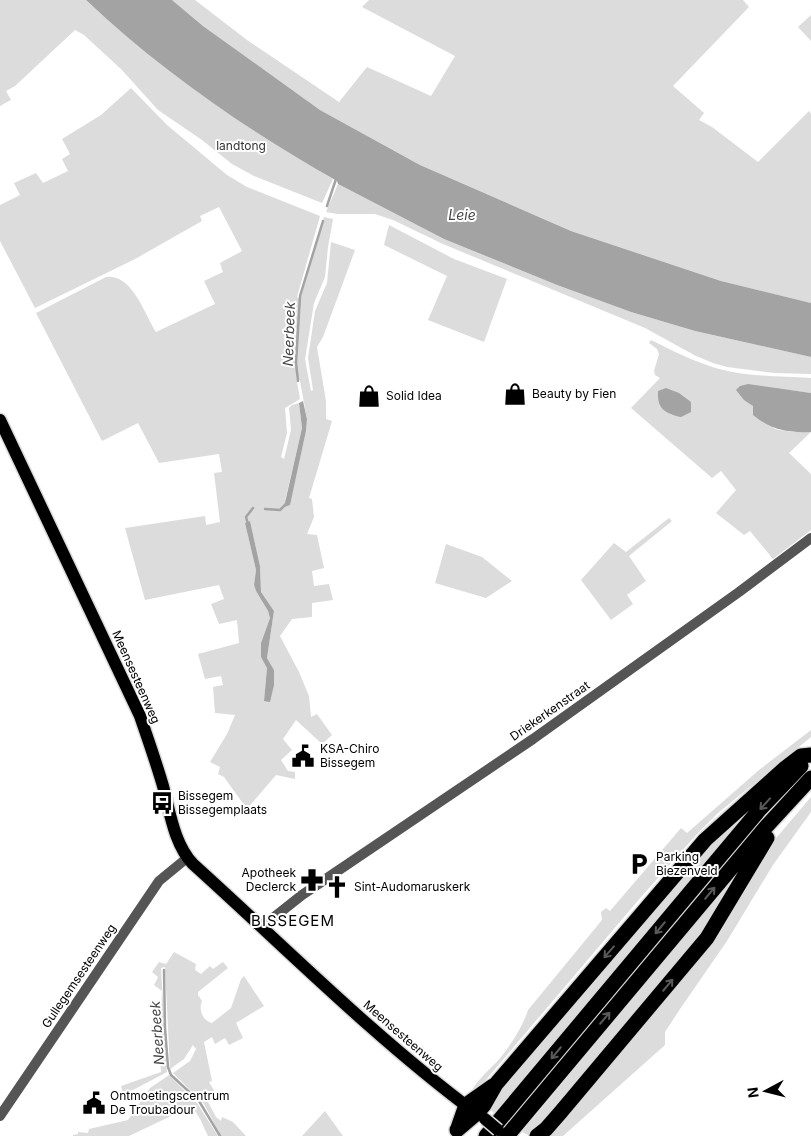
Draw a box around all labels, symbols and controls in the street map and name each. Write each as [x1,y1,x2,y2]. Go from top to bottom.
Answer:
park label: landtong [216,138,266,153]
water label: Leie [448,206,476,223]
water label: Neerbeek [279,301,298,367]
shop icon: Beauty by Fien [502,381,528,407]
shop icon: Solid Idea [356,383,382,409]
place label: Beauty by Fien [532,386,616,401]
place label: Solid Idea [386,388,442,403]
street label: Meensesteenweg [109,628,164,726]
street label: Driekerkenstraat [507,677,593,744]
place label: KSA-Chiro Bissegem [320,741,379,770]
public building icon: KSA-Chiro Bissegem [290,743,316,769]
place label: Bissegem Bissegemplaats [178,788,267,817]
bus stop icon: Bissegem Bissegemplaats [149,790,175,816]
one-way arrow [759,798,771,811]
place label: Parking Biezenveld [656,849,718,878]
parking icon: Parking Biezenveld [626,851,652,877]
place label: Apotheek Declerck [242,865,296,894]
pharmacy icon: Apotheek Declerck [299,867,325,893]
church icon: Sint-Audomaruskerk [324,874,350,900]
place label: Sint-Audomaruskerk [354,879,471,894]
one-way arrow [704,887,715,900]
district label: BISSEGEM [251,911,335,930]
street label: Gullegemsesteenweg [38,921,119,1031]
one-way arrow [655,921,666,934]
one-way arrow [603,945,615,958]
one-way arrow [662,978,673,991]
street label: Meensesteenweg [361,997,446,1074]
water label: Neerbeek [146,1000,167,1066]
one-way arrow [600,1012,611,1025]
one-way arrow [550,1046,561,1059]
north arrow [741,1066,791,1116]
text: N [744,1086,762,1099]
place label: Ontmoetingscentrum De Troubadour [110,1088,230,1117]
public building icon: Ontmoetingscentrum De Troubadour [81,1090,107,1116]

